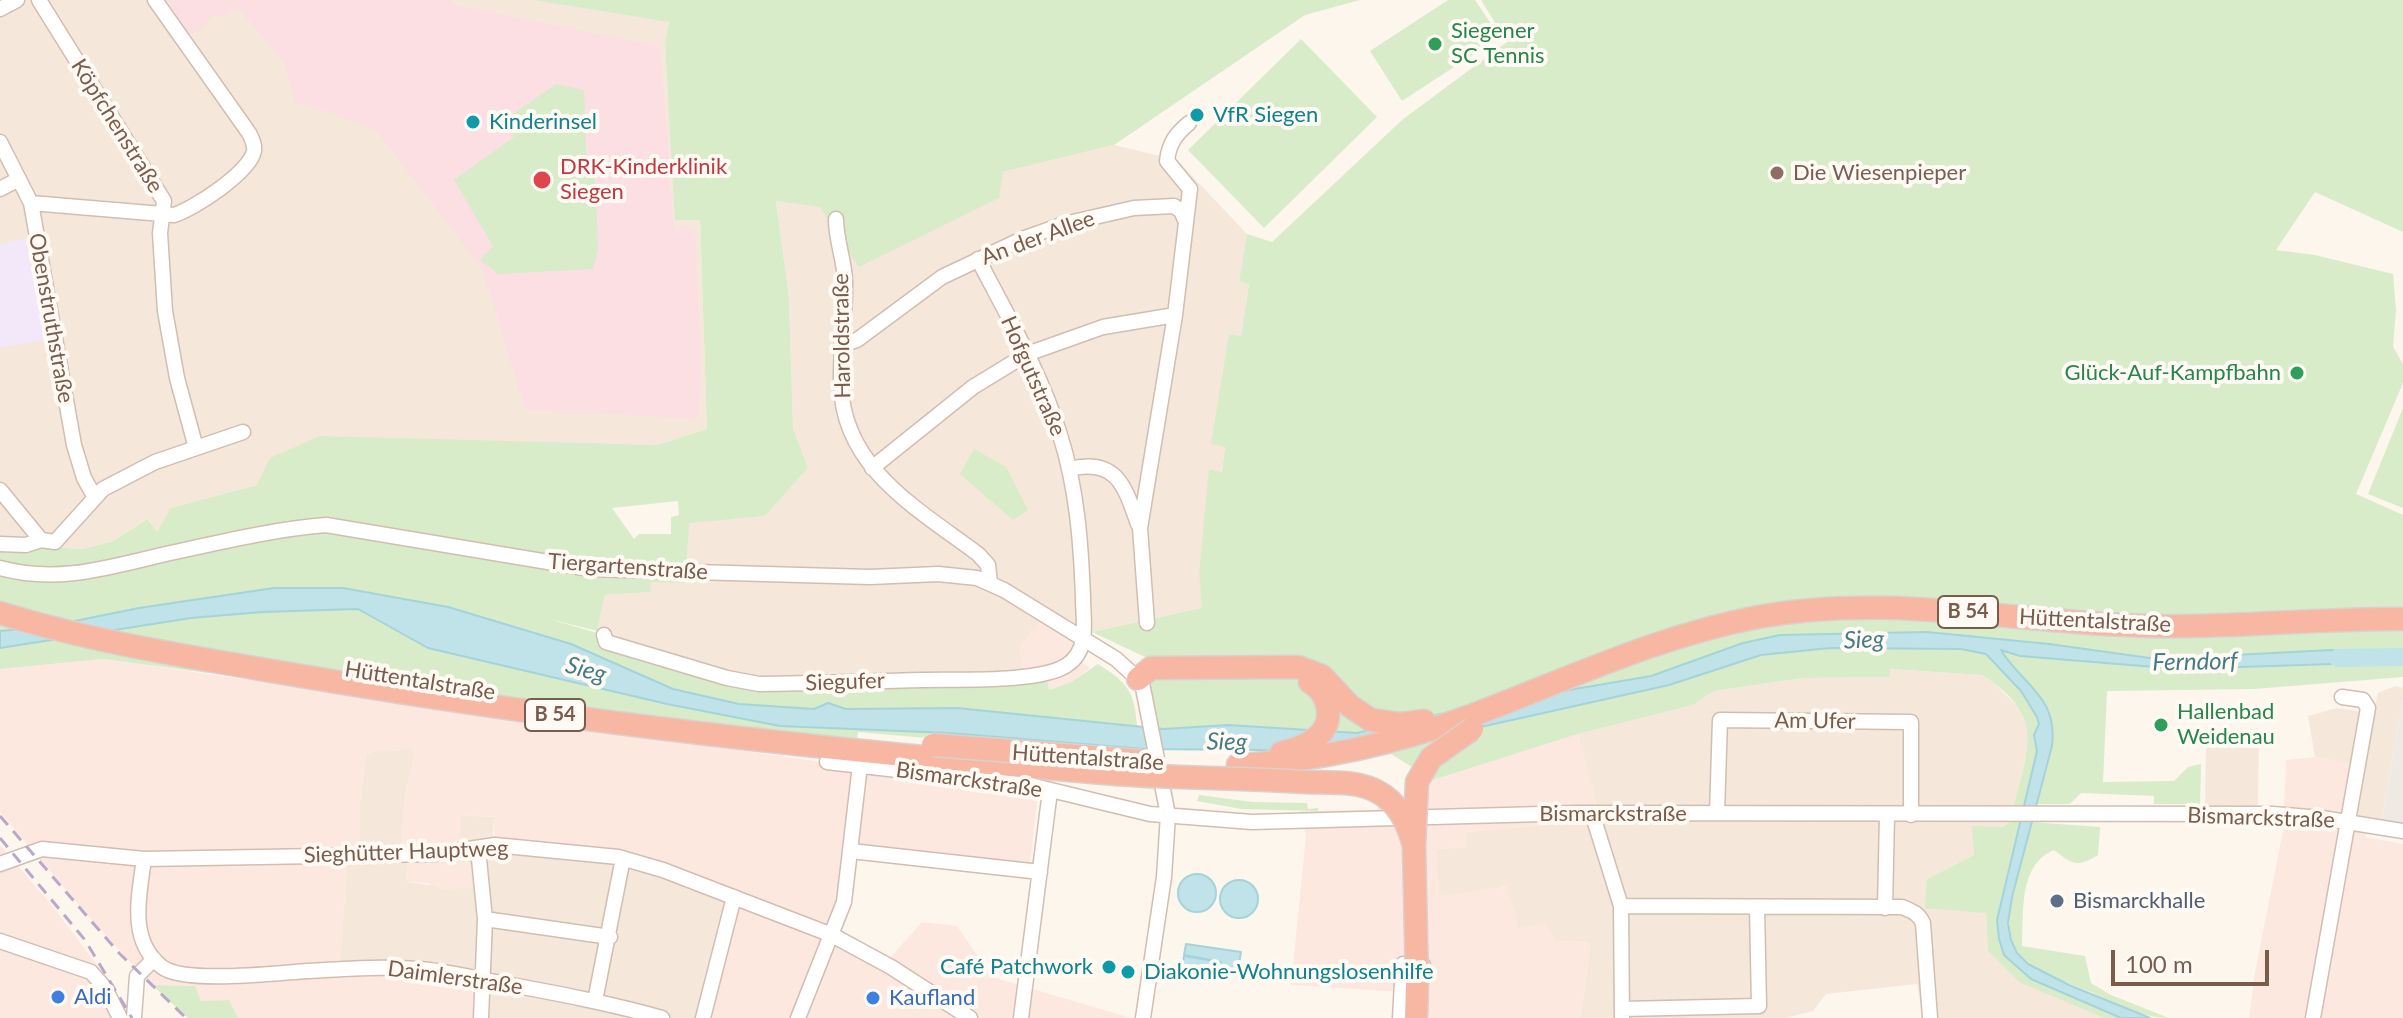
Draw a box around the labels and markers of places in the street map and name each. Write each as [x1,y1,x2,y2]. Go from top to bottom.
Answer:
place label: Siegener SC Tennis [1451,18,1545,70]
marker: Siegener SC Tennis [1426,35,1444,53]
place label: VfR Siegen [1213,102,1318,128]
marker: VfR Siegen [1188,106,1206,124]
place label: Kinderinsel [489,109,597,135]
marker: Kinderinsel [464,113,482,131]
place label: DRK-Kinderklinik Siegen [560,154,727,206]
place label: Die Wiesenpieper [1793,160,1966,186]
marker: Die Wiesenpieper [1768,164,1786,182]
marker: DRK-Kinderklinik Siegen [531,169,553,191]
place label: Glück-Auf-Kampfbahn [2064,360,2281,386]
marker: Glück-Auf-Kampfbahn [2288,364,2306,382]
place label: Hallenbad Weidenau [2177,699,2275,750]
marker: Hallenbad Weidenau [2152,716,2170,734]
place label: Bismarckhalle [2073,888,2205,914]
marker: Bismarckhalle [2048,892,2066,910]
place label: Café Patchwork [940,954,1093,980]
marker: Café Patchwork [1100,958,1118,976]
place label: Diakonie-Wohnungslosenhilfe [1144,959,1434,985]
marker: Diakonie-Wohnungslosenhilfe [1119,963,1137,981]
place label: Aldi [74,984,112,1010]
place label: Kaufland [889,985,975,1011]
marker: Aldi [49,988,67,1006]
marker: Kaufland [864,989,882,1007]

